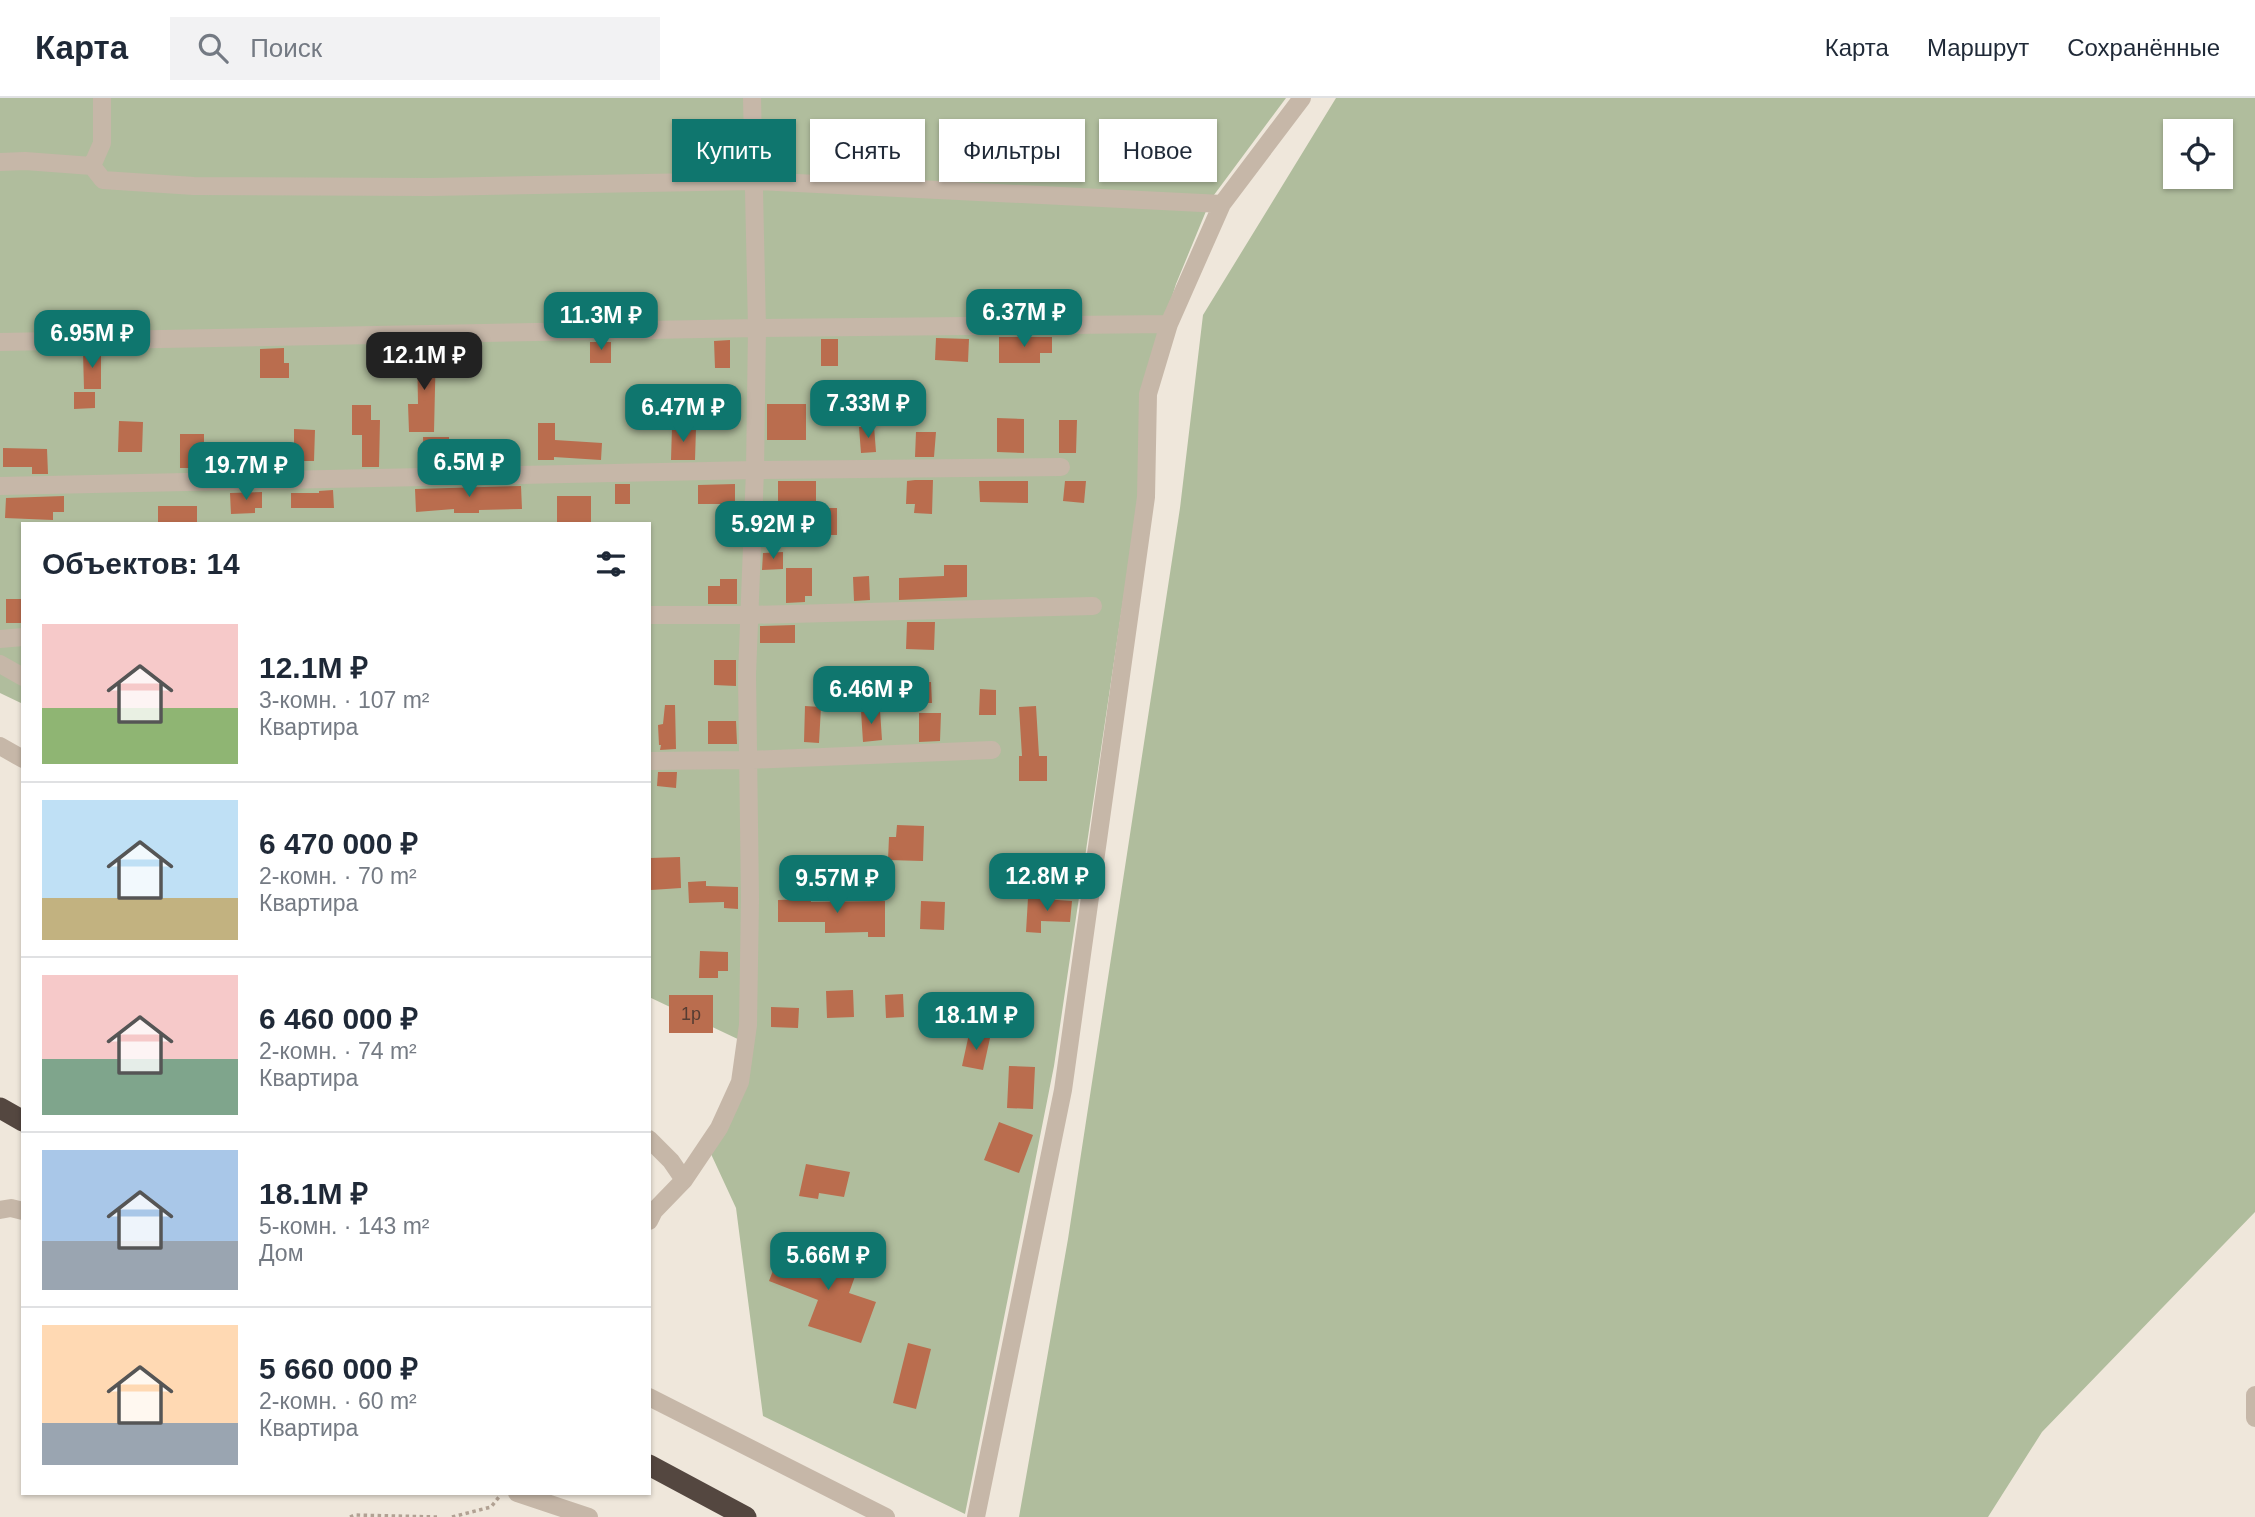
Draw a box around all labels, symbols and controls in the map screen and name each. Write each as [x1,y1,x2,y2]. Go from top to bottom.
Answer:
search box [170,17,660,80]
text: Карта [35,29,128,66]
icon: search [194,29,232,67]
text: Поиск [250,33,322,63]
text: Карта [1825,34,1889,61]
text: Маршрут [1927,34,2029,61]
text: Сохранённые [2067,34,2220,61]
chip: Купить [672,119,796,182]
chip: Снять [810,119,925,182]
chip: Фильтры [939,119,1085,182]
chip: Новое [1099,119,1217,182]
map controls [2163,119,2233,189]
button: locate [2163,119,2233,189]
pin: 6.37M ₽ [959,289,1089,349]
pin: 11.3M ₽ [536,292,666,352]
text: 6.37M ₽ [982,299,1066,325]
text: 11.3M ₽ [560,302,642,328]
pin: 6.95M ₽ [27,310,157,370]
text: 6.95M ₽ [50,320,134,346]
pin: 12.1M ₽ [359,332,489,392]
text: 12.1M ₽ [382,342,466,368]
pin: 7.33M ₽ [803,380,933,440]
pin: 6.47M ₽ [618,384,748,444]
text: 7.33M ₽ [826,390,910,416]
text: 6.47M ₽ [641,394,725,420]
pin: 6.5M ₽ [412,440,526,499]
pin: 19.7M ₽ [181,442,311,502]
text: 6.5M ₽ [434,449,504,475]
text: 19.7M ₽ [204,452,288,478]
pin: 5.92M ₽ [708,502,838,561]
text: 5.92M ₽ [731,511,815,537]
icon: filters [592,545,630,583]
text: Объектов: 14 [42,547,240,580]
text: 12.1M ₽ [259,651,368,684]
icon: home [98,652,182,736]
pin: 6.46M ₽ [806,666,936,726]
text: 6.46M ₽ [829,676,913,702]
text: 3-комн. · 107 m² [259,687,430,713]
text: Квартира [259,714,358,740]
text: 6 470 000 ₽ [259,827,418,860]
icon: home [98,828,182,912]
pin: 12.8M ₽ [982,854,1112,913]
pin: 9.57M ₽ [772,856,902,915]
text: 2-комн. · 70 m² [259,863,417,889]
text: 12.8M ₽ [1005,863,1089,889]
text: 9.57M ₽ [795,865,879,891]
text: Квартира [259,890,358,916]
pin: 18.1M ₽ [911,992,1041,1052]
text: 6 460 000 ₽ [259,1002,418,1035]
text: 18.1M ₽ [934,1002,1018,1028]
icon: home [98,1003,182,1087]
house number: 1р [681,1004,701,1024]
text: 2-комн. · 74 m² [259,1038,417,1064]
text: Квартира [259,1065,358,1091]
text: 18.1M ₽ [259,1177,368,1210]
icon: home [98,1178,182,1262]
text: 5-комн. · 143 m² [259,1213,430,1239]
pin: 5.66M ₽ [763,1232,893,1292]
text: Дом [259,1240,303,1266]
text: 5.66M ₽ [786,1242,870,1268]
text: 5 660 000 ₽ [259,1352,418,1385]
icon: home [98,1353,182,1437]
text: 2-комн. · 60 m² [259,1388,417,1414]
text: Квартира [259,1415,358,1441]

